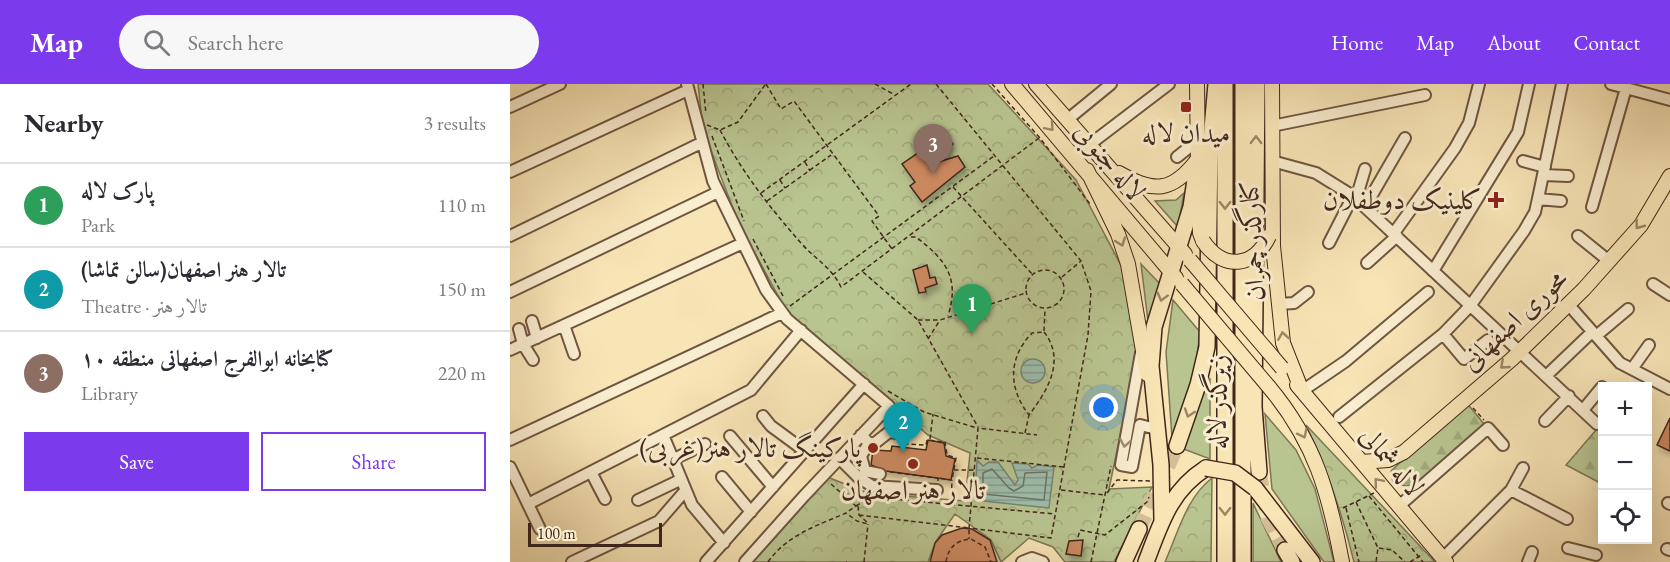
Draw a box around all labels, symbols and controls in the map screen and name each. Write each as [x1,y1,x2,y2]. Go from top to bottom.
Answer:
search box [119,15,539,69]
text: Map [30,24,83,60]
icon: search [140,26,173,59]
text: Search here [188,28,283,57]
text: Home [1331,29,1383,56]
text: Map [1416,29,1454,56]
text: About [1487,29,1540,56]
text: Contact [1573,29,1640,56]
marker: میدان لاله [1179,100,1193,114]
text: Nearby [24,106,104,140]
text: 3 results [423,110,486,136]
street label: لاله جنوبی [1066,114,1154,209]
place label: میدان لاله [1142,115,1230,150]
one-way arrow [1043,120,1054,131]
pin: 3 [914,124,952,174]
one-way arrow [1250,136,1262,145]
text: پارک لاله [81,176,154,205]
street label: کنارگذر چمران [1230,180,1272,302]
place label: کلینیک دوطفلان [1323,182,1482,217]
marker: کلینیک دوطفلان [1487,191,1505,209]
text: 1 [38,192,49,218]
text: 110 m [438,192,486,218]
one-way arrow [1219,201,1231,210]
text: Park [81,212,115,238]
one-way arrow [1635,219,1646,230]
one-way arrow [1113,236,1126,247]
text: تالار هنر اصفهان(سالن تماشا) [81,255,286,284]
street label: محوری اصفهانی [1453,261,1575,378]
text: 2 [38,276,49,302]
text: 150 m [438,276,486,302]
pin: 1 [952,284,992,334]
one-way arrow [1157,292,1170,302]
text: Theatre · تالار هنر [81,293,206,319]
one-way arrow [1278,331,1290,341]
text: کتابخانه ابوالفرج اصفهانی منطقه ۱۰ [81,344,333,373]
street label: زیرگذر لاله [1198,354,1234,450]
one-way arrow [1500,358,1511,369]
text: 3 [38,360,49,386]
text: 220 m [438,360,486,386]
text: Library [81,380,138,406]
map controls [1598,382,1652,544]
button: + [1598,382,1652,436]
your location [1089,393,1118,422]
pin: 2 [884,402,922,452]
one-way arrow [1183,407,1196,418]
street label: لاله شمالی [1353,418,1432,503]
one-way arrow [1296,428,1307,438]
place label: پارکینگ تالار هنر(غربی) [639,430,863,467]
button: Save [24,432,249,491]
button: Share [261,432,486,491]
button: − [1598,436,1652,490]
one-way arrow [1119,438,1132,448]
marker: پارکینگ تالار هنر(غربی) [866,441,880,455]
marker: تالار هنر اصفهان [906,457,920,471]
place label: تالار هنر اصفهان [841,472,986,507]
one-way arrow [1375,478,1386,489]
button: locate [1598,490,1652,544]
one-way arrow [1219,507,1231,516]
scale bar [528,520,662,548]
text: 100 m [537,523,576,544]

